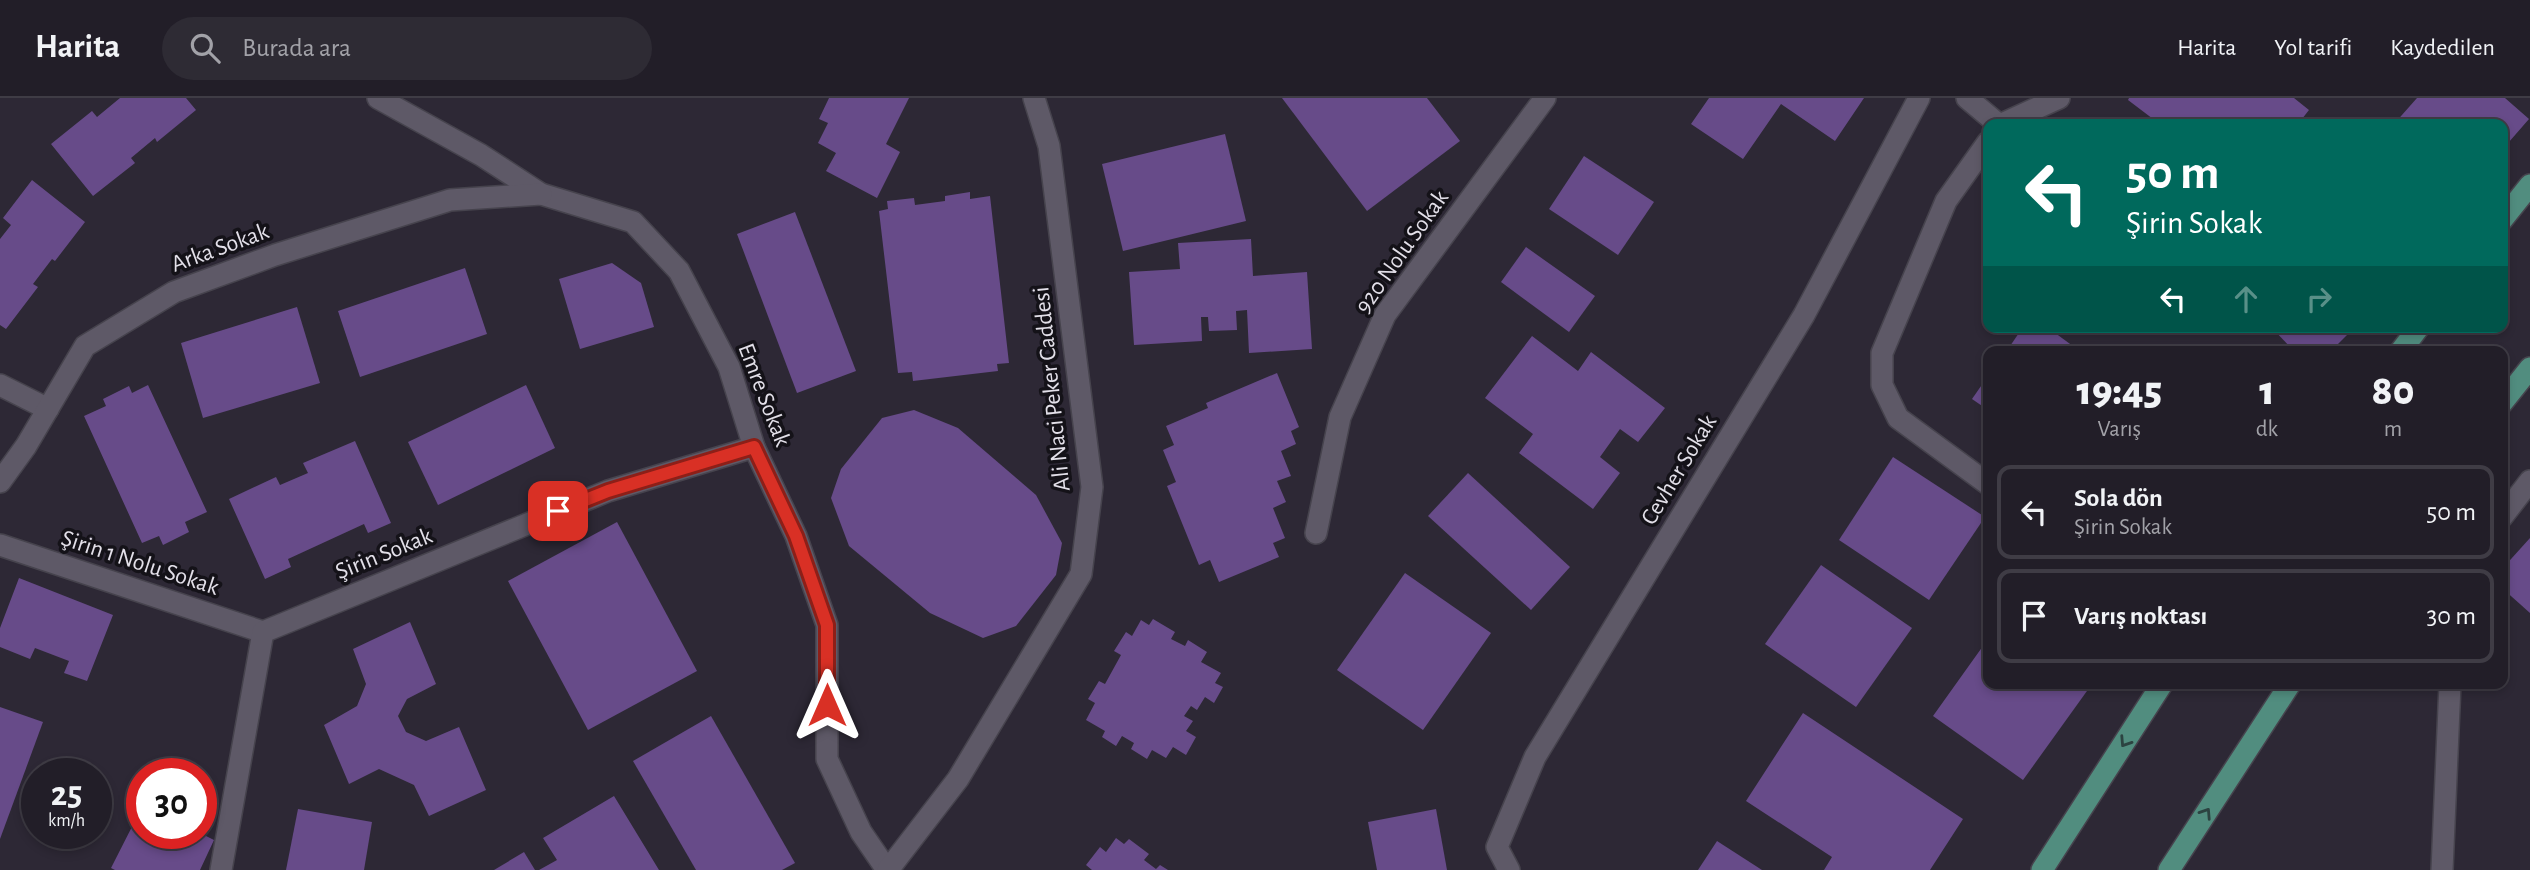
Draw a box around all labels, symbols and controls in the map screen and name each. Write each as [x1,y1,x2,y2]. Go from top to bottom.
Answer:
search box [162,17,652,80]
icon: search [186,29,224,67]
text: Harita [35,31,120,64]
text: Burada ara [242,35,351,61]
text: Harita [2177,36,2236,60]
text: Yol tarifi [2274,36,2352,60]
text: Kaydedilen [2390,36,2495,60]
icon: left [2011,147,2102,238]
text: 50 m [2126,149,2220,198]
street label: 920 Nolu Sokak [1351,186,1453,318]
text: Şirin Sokak [2126,207,2262,239]
street label: Arka Sokak [168,219,272,277]
icon: left [2154,280,2192,318]
icon: ahead [2227,280,2265,318]
icon: right [2300,280,2338,318]
street label: Ali Naci Peker Caddesi [1029,286,1075,492]
street label: Emre Sokak [733,340,795,450]
text: 19:45 [2077,370,2162,412]
text: 1 [2259,370,2275,412]
text: 80 [2372,370,2414,412]
street label: Cevher Sokak [1637,411,1721,529]
text: Varış [2098,418,2141,441]
text: dk [2256,418,2278,441]
text: m [2384,418,2402,441]
pin [528,481,588,541]
text: Sola dön [2074,485,2163,511]
icon: arrive [539,492,577,530]
icon: left [2015,493,2053,531]
text: 50 m [2426,499,2476,525]
text: Şirin Sokak [2074,516,2172,539]
street label: Şirin Sokak [332,524,436,584]
street label: Şirin 1 Nolu Sokak [58,526,222,600]
icon: arrive [2015,597,2053,635]
text: Varış noktası [2074,603,2207,629]
text: 30 m [2426,603,2476,629]
position arrow [790,668,864,742]
one-way arrow [2120,734,2133,747]
speed limit sign: 30 [126,758,217,849]
text: 25 [51,777,82,812]
one-way arrow [2197,807,2210,820]
text: km/h [48,812,85,830]

